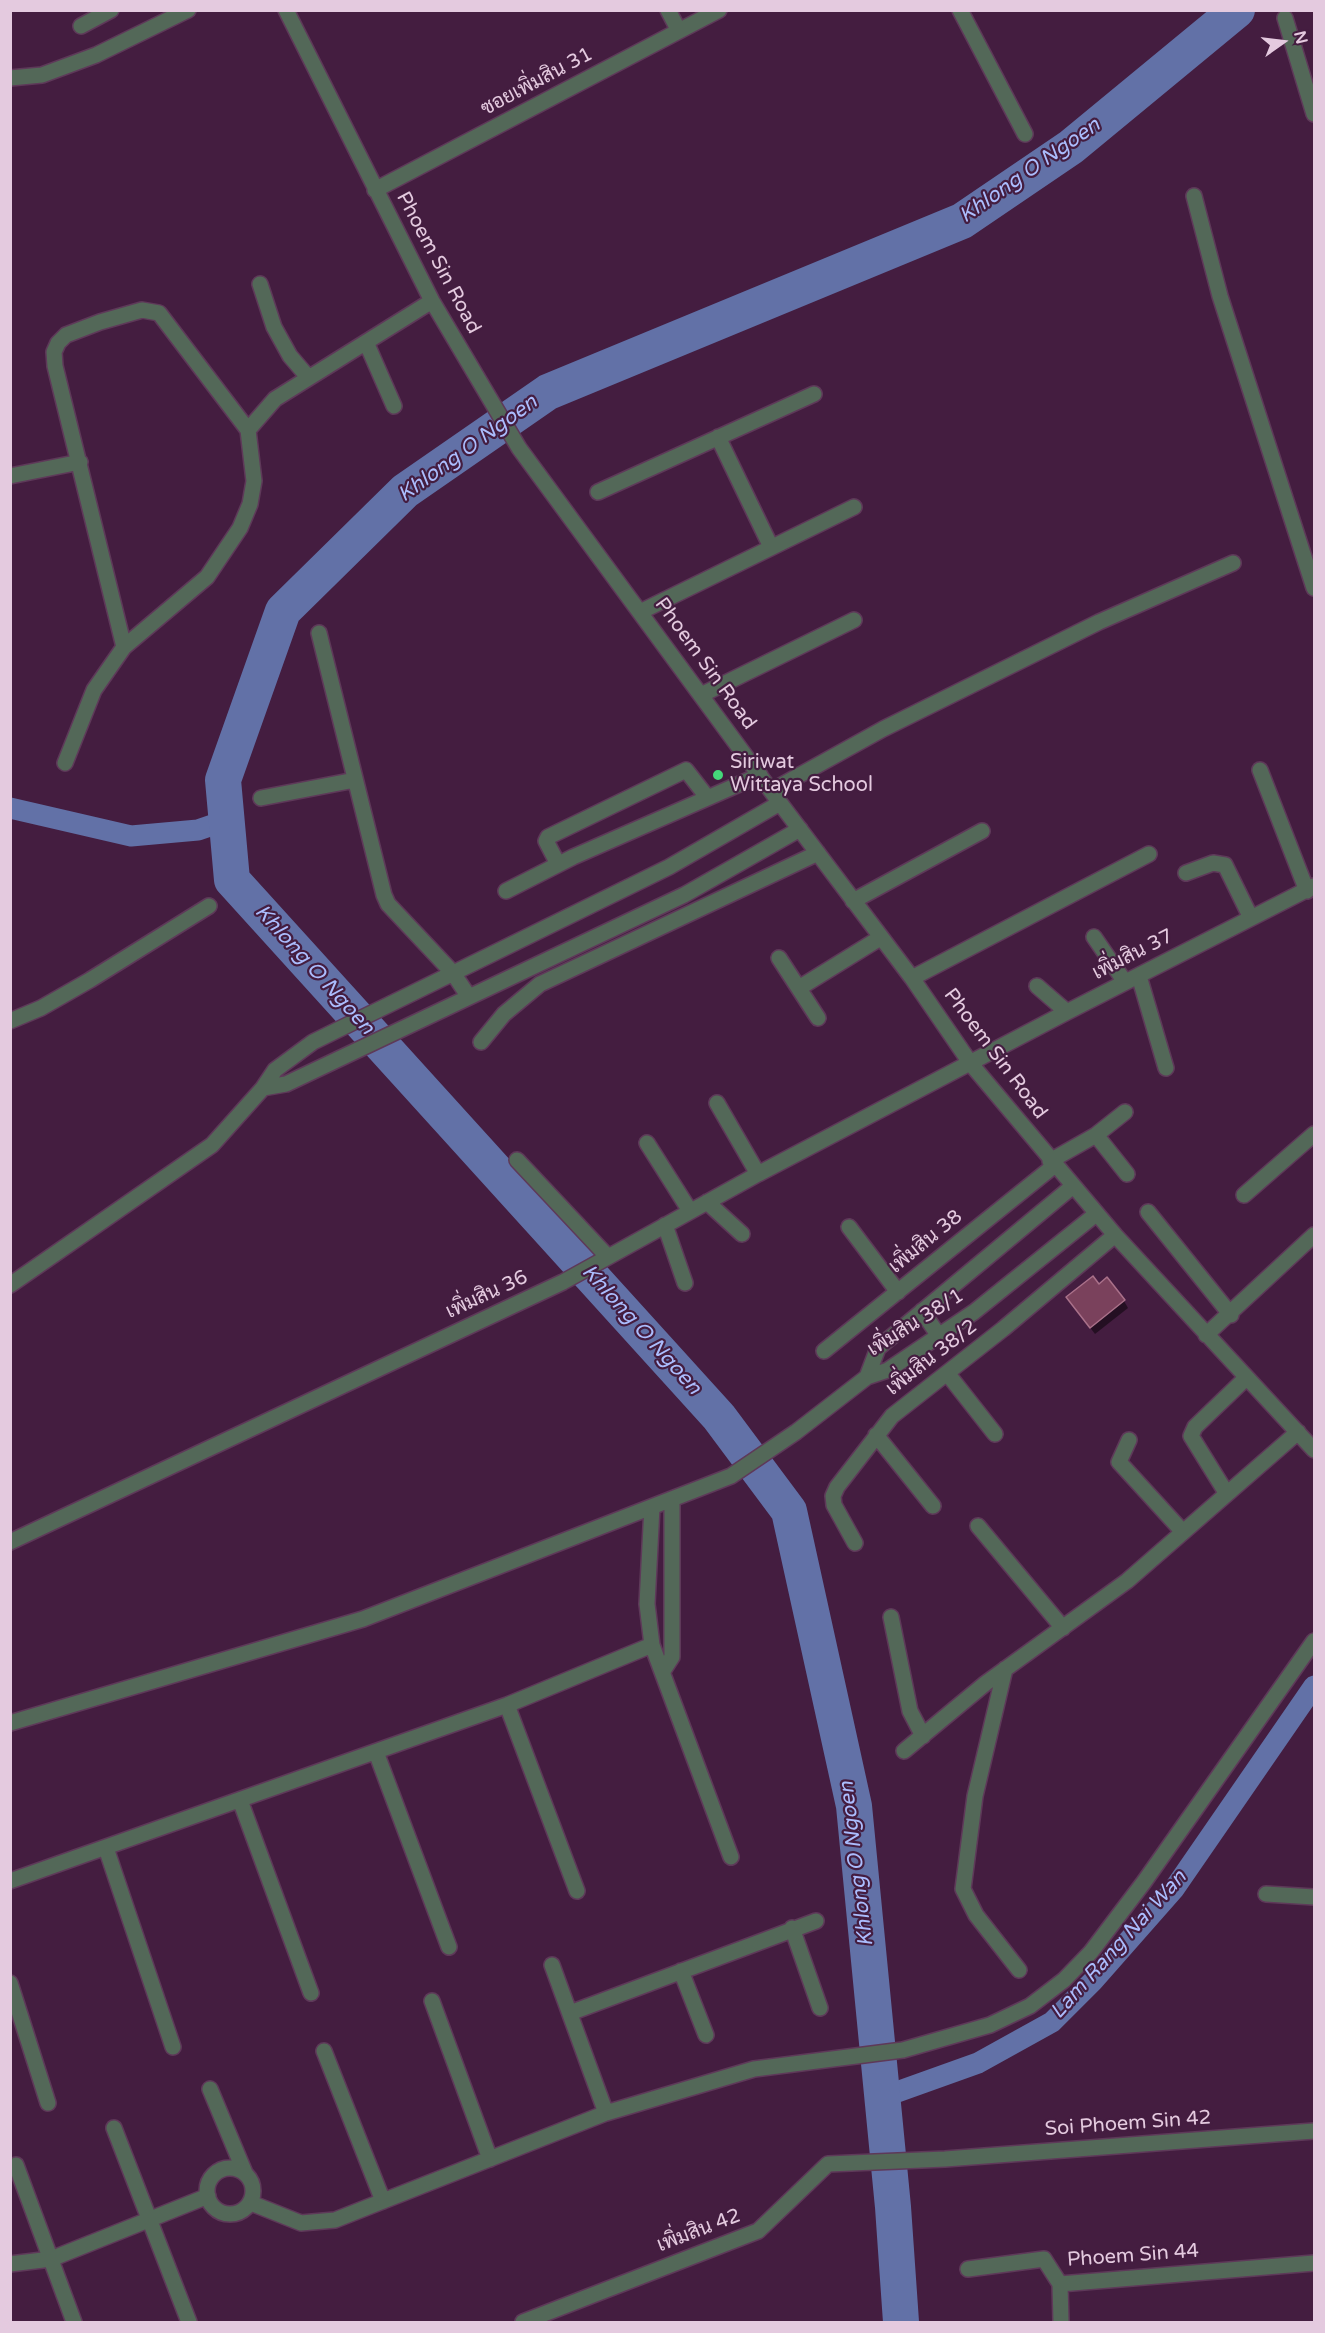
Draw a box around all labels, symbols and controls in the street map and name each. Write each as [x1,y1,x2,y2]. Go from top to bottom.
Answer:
north arrow [1253,12,1313,72]
text: N [1289,29,1312,46]
street label: ซอยเพิ่มสิน 31 [477,43,597,121]
water label: Khlong O Ngoen [955,113,1105,229]
street label: Phoem Sin Road [390,188,486,338]
water label: Khlong O Ngoen [393,390,543,508]
street label: Phoem Sin Road [649,593,761,735]
place label: Siriwat Wittaya School [730,751,873,798]
marker: Siriwat Wittaya School [711,768,725,782]
water label: Khlong O Ngoen [249,900,379,1040]
street label: เพิ่มสิน 37 [1089,924,1177,986]
street label: Phoem Sin Road [938,984,1052,1124]
street label: เพิ่มสิน 38 [884,1205,968,1279]
water label: Khlong O Ngoen [576,1260,706,1400]
street label: เพิ่มสิน 36 [442,1266,532,1324]
street label: เพิ่มสิน 38/1 [863,1284,969,1362]
street label: เพิ่มสิน 38/2 [882,1315,982,1401]
water label: Khlong O Ngoen [834,1780,880,1948]
water label: Lam Rang Nai Wan [1046,1866,1192,2024]
street label: Soi Phoem Sin 42 [1044,2106,1212,2142]
street label: เพิ่มสิน 42 [654,2204,744,2258]
street label: Phoem Sin 44 [1066,2239,1200,2273]

